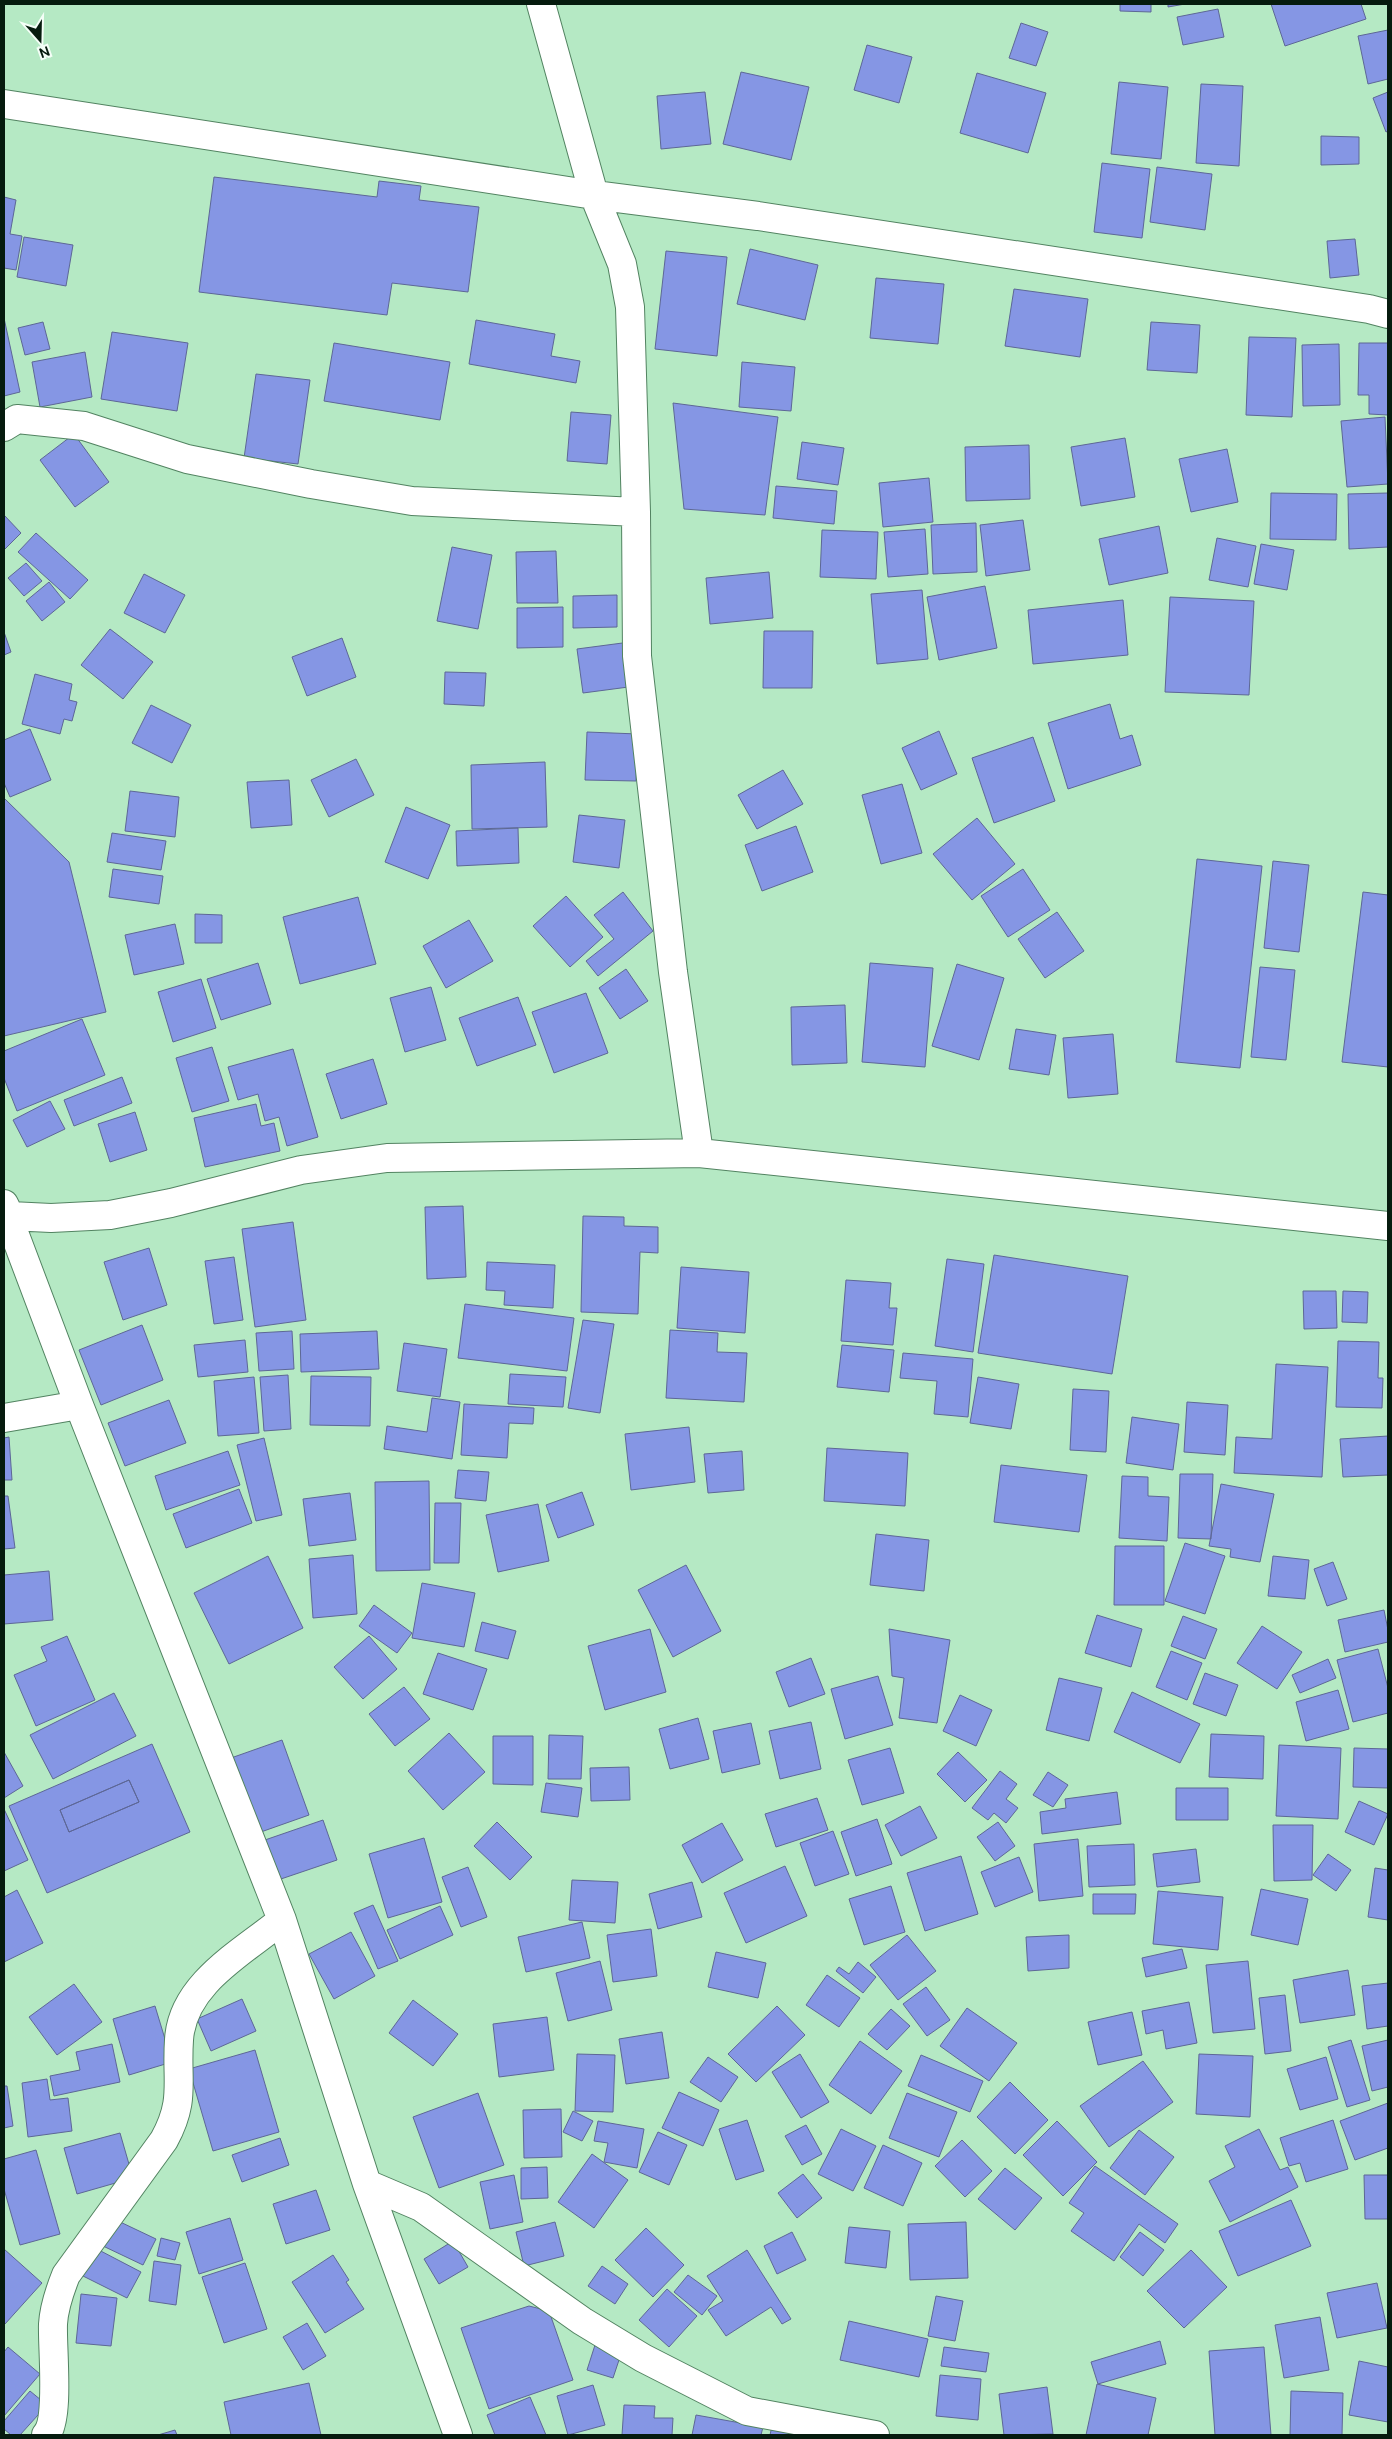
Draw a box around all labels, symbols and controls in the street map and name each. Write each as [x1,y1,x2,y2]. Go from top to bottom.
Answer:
north arrow [15,15,65,65]
text: N [37,43,52,62]

